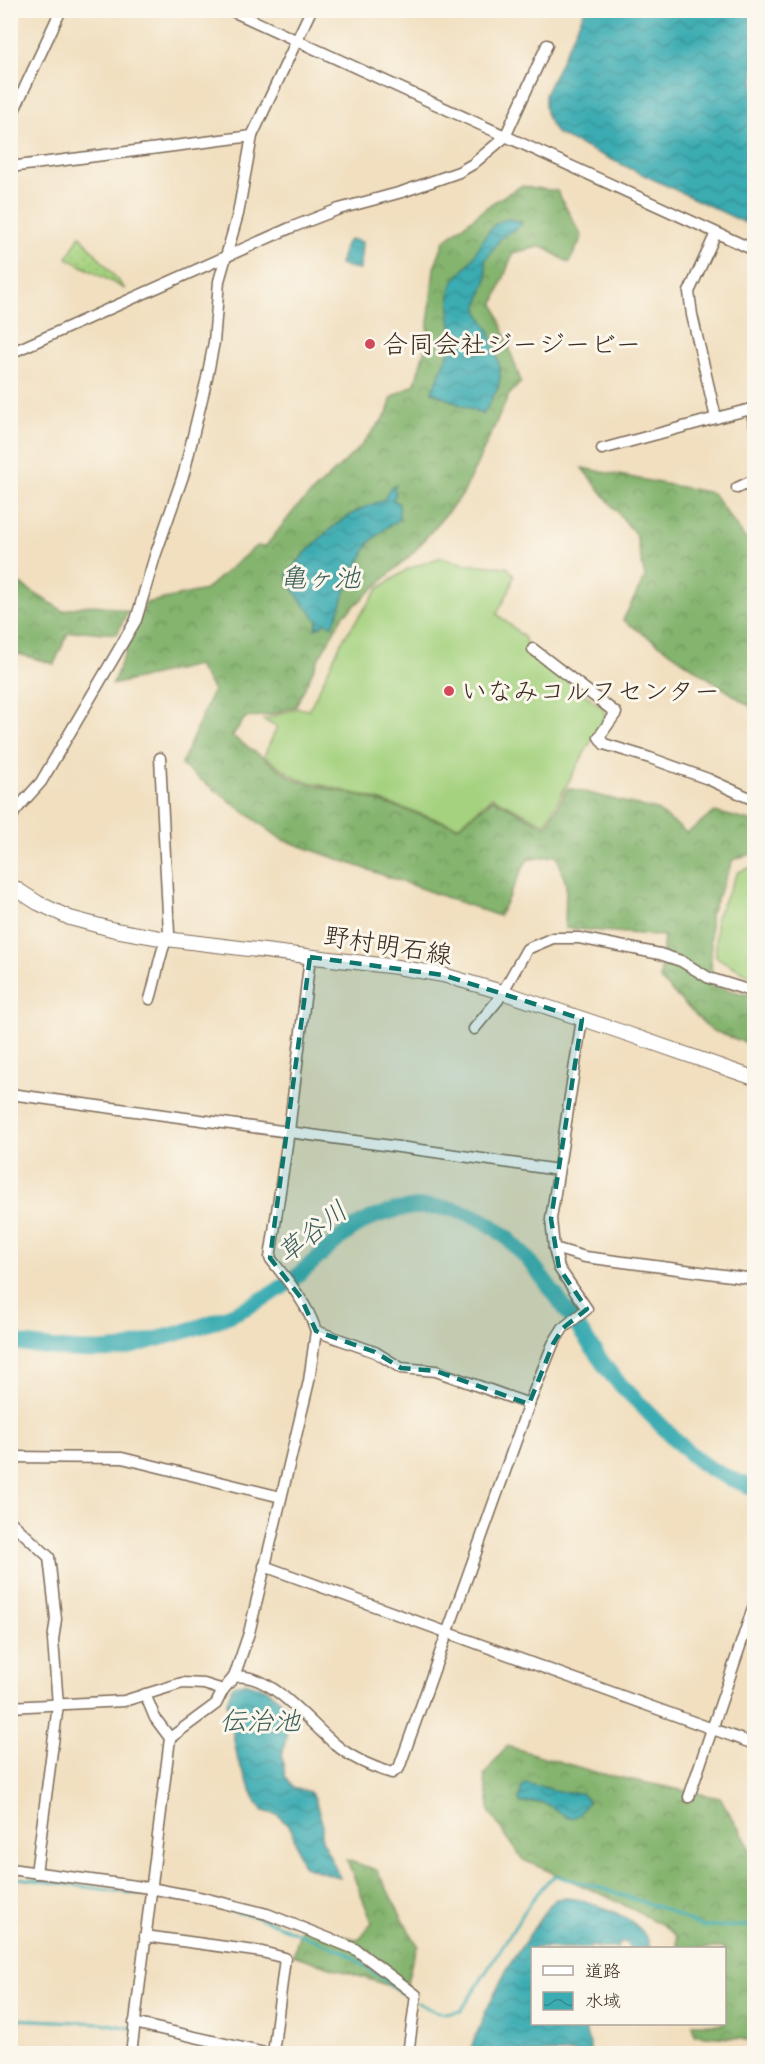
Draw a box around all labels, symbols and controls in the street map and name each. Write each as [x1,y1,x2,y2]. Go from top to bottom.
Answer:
place label: 合同会社ジージービー [382,328,641,361]
marker: 合同会社ジージービー [363,337,377,351]
water label: 亀ヶ池 [280,561,361,595]
place label: いなみコルフセンター [461,675,720,708]
marker: いなみコルフセンター [442,684,456,698]
street label: 野村明石線 [321,919,455,972]
water label: 草谷川 [270,1194,354,1270]
water label: 伝治池 [220,1704,301,1738]
legend [531,1947,726,2025]
text: 道路 [585,1960,621,1982]
text: 水域 [585,1990,621,2012]

